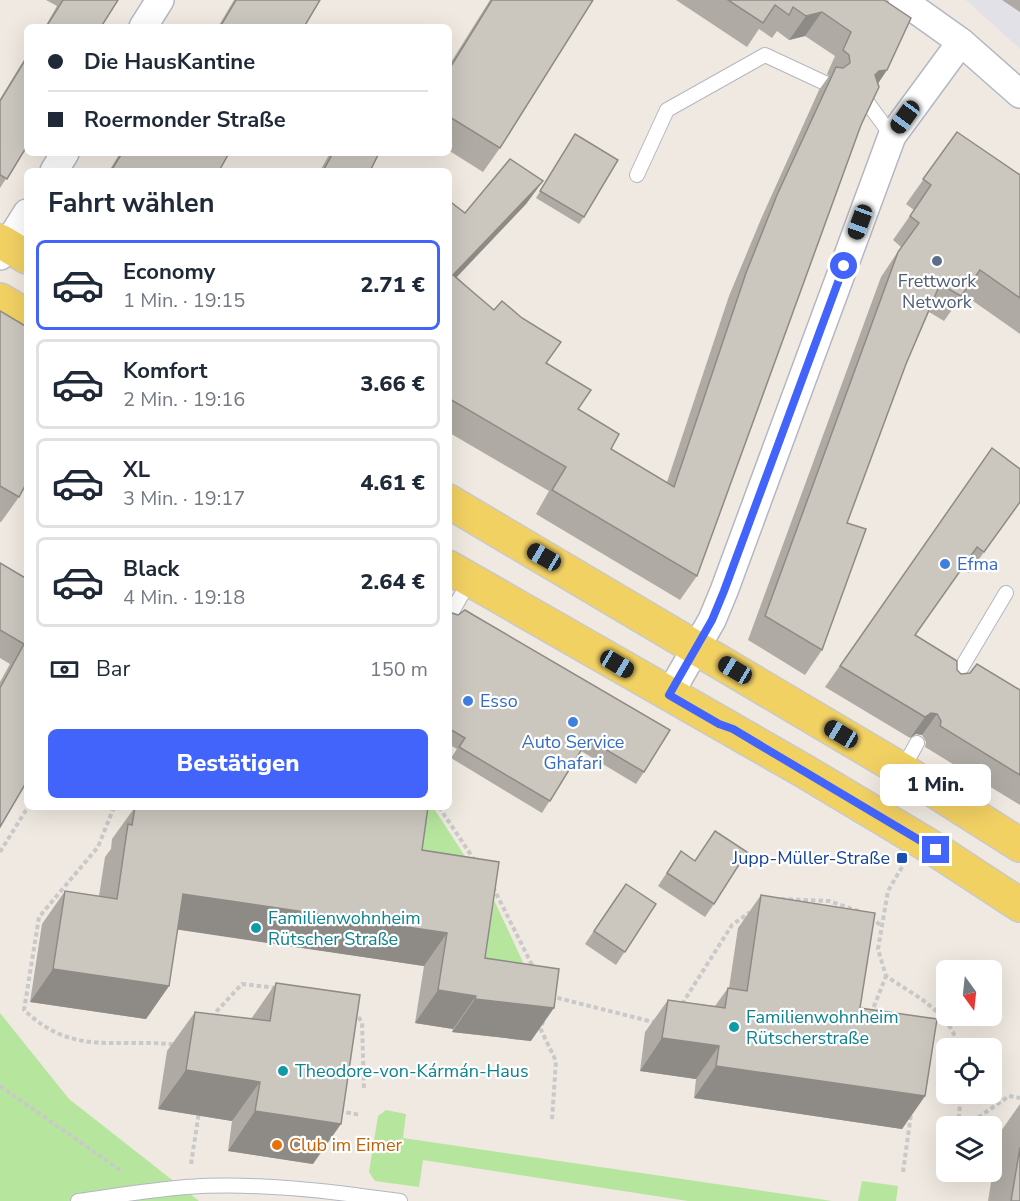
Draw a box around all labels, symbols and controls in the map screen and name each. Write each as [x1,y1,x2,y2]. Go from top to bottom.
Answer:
text: Die HausKantine [84,47,255,77]
car [887,97,923,137]
text: Roermonder Straße [84,105,286,135]
text: Fahrt wählen [48,185,214,222]
car [845,202,875,242]
route start [830,252,857,279]
marker: Frettwork Network [930,254,944,268]
text: Economy [123,257,215,287]
icon: car [51,258,105,312]
place label: Frettwork Network [898,269,977,314]
text: 2.71 € [360,270,425,300]
text: 1 Min. · 19:15 [123,287,245,314]
text: Komfort [123,356,207,386]
icon: car [51,357,105,411]
text: 3.66 € [360,369,425,399]
text: 2 Min. · 19:16 [123,386,245,413]
text: XL [123,455,150,485]
icon: car [51,456,105,510]
text: 4.61 € [360,468,425,498]
text: 3 Min. · 19:17 [123,485,245,512]
car [524,540,564,574]
place label: Efma [957,552,998,576]
text: Black [123,554,179,584]
icon: car [51,555,105,609]
marker: Efma [938,557,952,571]
text: 2.64 € [360,567,425,597]
text: 4 Min. · 19:18 [123,584,245,611]
car [597,647,637,681]
icon: cash [48,653,81,686]
car [715,653,755,687]
text: Bar [96,654,130,684]
text: 150 m [370,656,428,683]
place label: Esso [480,689,518,713]
marker: Esso [461,694,475,708]
marker: Auto Service Ghafari [566,715,580,729]
car [821,717,861,751]
button: Bestätigen [48,729,428,798]
place label: Auto Service Ghafari [522,730,624,775]
callout: 1 Min. [880,763,992,805]
text: 1 Min. [907,771,964,798]
route end [922,836,949,863]
place label: Jupp-Müller-Straße [731,846,890,870]
marker: Jupp-Müller-Straße [895,851,909,865]
place label: Familienwohnheim Rütscher Straße [268,906,421,951]
marker: Familienwohnheim Rütscher Straße [249,921,263,935]
north arrow [936,960,1002,1026]
map controls [936,960,1002,1182]
place label: Familienwohnheim Rütscherstraße [746,1005,899,1050]
marker: Familienwohnheim Rütscherstraße [727,1020,741,1034]
button: locate [936,1038,1002,1104]
place label: Theodore-von-Kármán-Haus [295,1059,529,1083]
marker: Theodore-von-Kármán-Haus [276,1064,290,1078]
button: layers [936,1116,1002,1182]
place label: Club im Eimer [289,1133,403,1157]
marker: Club im Eimer [270,1138,284,1152]

